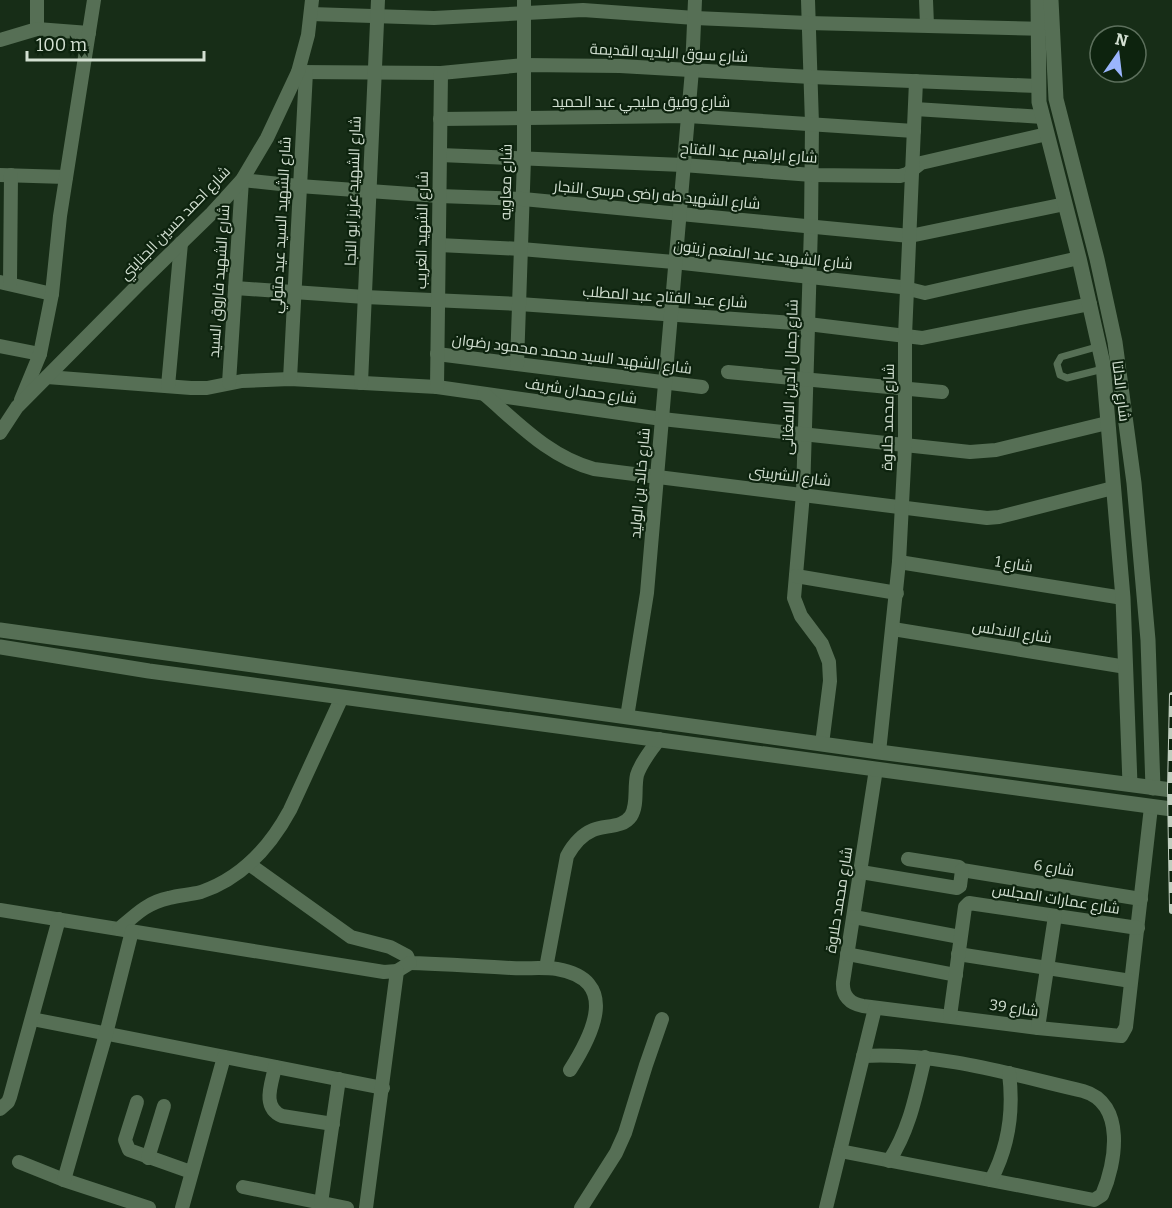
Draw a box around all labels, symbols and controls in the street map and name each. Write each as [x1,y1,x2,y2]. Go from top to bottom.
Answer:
scale bar [27,24,204,62]
north arrow [1088,24,1148,84]
text: N [1113,29,1130,51]
text: 100 m [36,34,87,56]
street label: شارع سوق البلديه القديمة [589,40,749,68]
street label: شارع وفيق مليجي عبد الحميد [552,93,730,114]
street label: شارع الشهيد عزيز ابو النجا [341,116,367,266]
street label: شارع الشهيد السيد عيد متولي [267,136,298,314]
street label: شارع ابراهيم عبد الفتاح [680,139,818,169]
street label: شارع معاويه [496,144,518,220]
street label: شارع احمد حسين الجنايني [116,162,236,286]
street label: شارع الشهيد الغريب [412,171,434,289]
street label: شارع الشهيد طه راضى مرسى النجار [552,177,761,215]
street label: شارع الشهيد فاروق السيد [205,204,235,358]
street label: شارع الشهيد عبد المنعم زيتون [672,237,854,275]
street label: شارع عبد الفتاح عبد المطلب [582,282,748,314]
street label: شارع جمال الدين الافغانى [778,299,804,455]
street label: شارع الشهيد السيد محمد محمود رضوان [451,330,693,380]
street label: شارع الدلتا [1106,360,1134,423]
street label: شارع محمد حلاوة [878,363,900,471]
street label: شارع حمدان شريف [523,374,638,410]
street label: شارع خالد بن الوليد [626,427,656,539]
street label: شارع الشربينى [748,462,832,492]
street label: شارع 1 [993,552,1034,578]
street label: شارع الاندلس [970,617,1053,649]
street label: شارع محمد حلاوة [822,846,858,955]
street label: شارع 6 [1032,856,1076,882]
street label: شارع عمارات المجلس [991,880,1121,920]
street label: شارع 39 [988,996,1040,1022]

